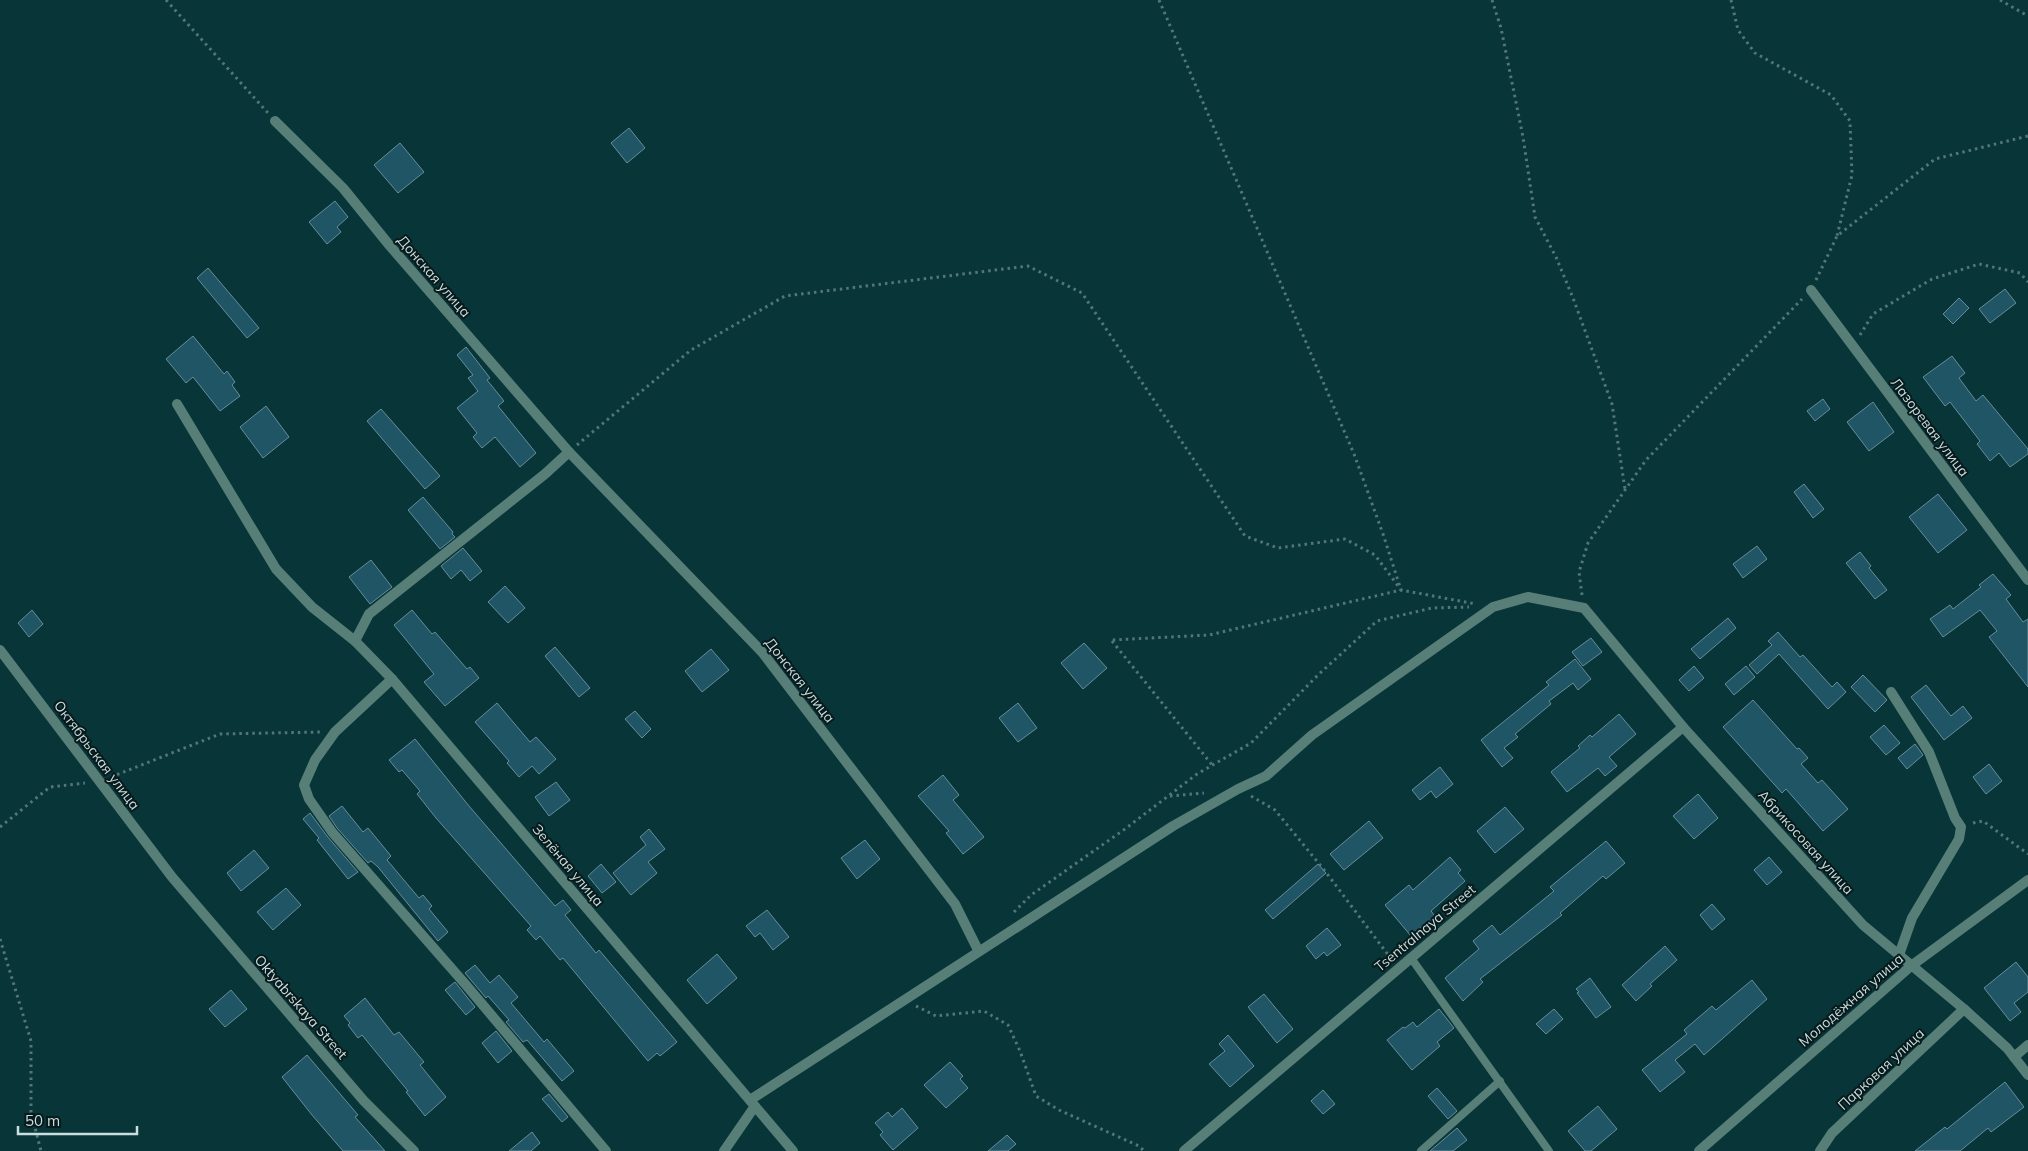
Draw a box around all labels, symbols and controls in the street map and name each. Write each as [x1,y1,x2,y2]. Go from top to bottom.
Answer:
street label: Донская улица [393,231,475,321]
street label: Лазоревая улица [1887,374,1973,480]
street label: Донская улица [761,634,839,726]
street label: Октябрьская улица [50,697,144,813]
street label: Абрикосовая улица [1754,786,1858,898]
street label: Зелёная улица [528,820,608,910]
street label: Tsentralnaya Street [1371,880,1479,976]
street label: Молодёжная улица [1795,950,1907,1050]
street label: Oktyabrskaya Street [251,951,351,1063]
street label: Парковая улица [1834,1024,1928,1114]
scale bar [18,1104,136,1136]
text: 50 m [25,1111,60,1130]

